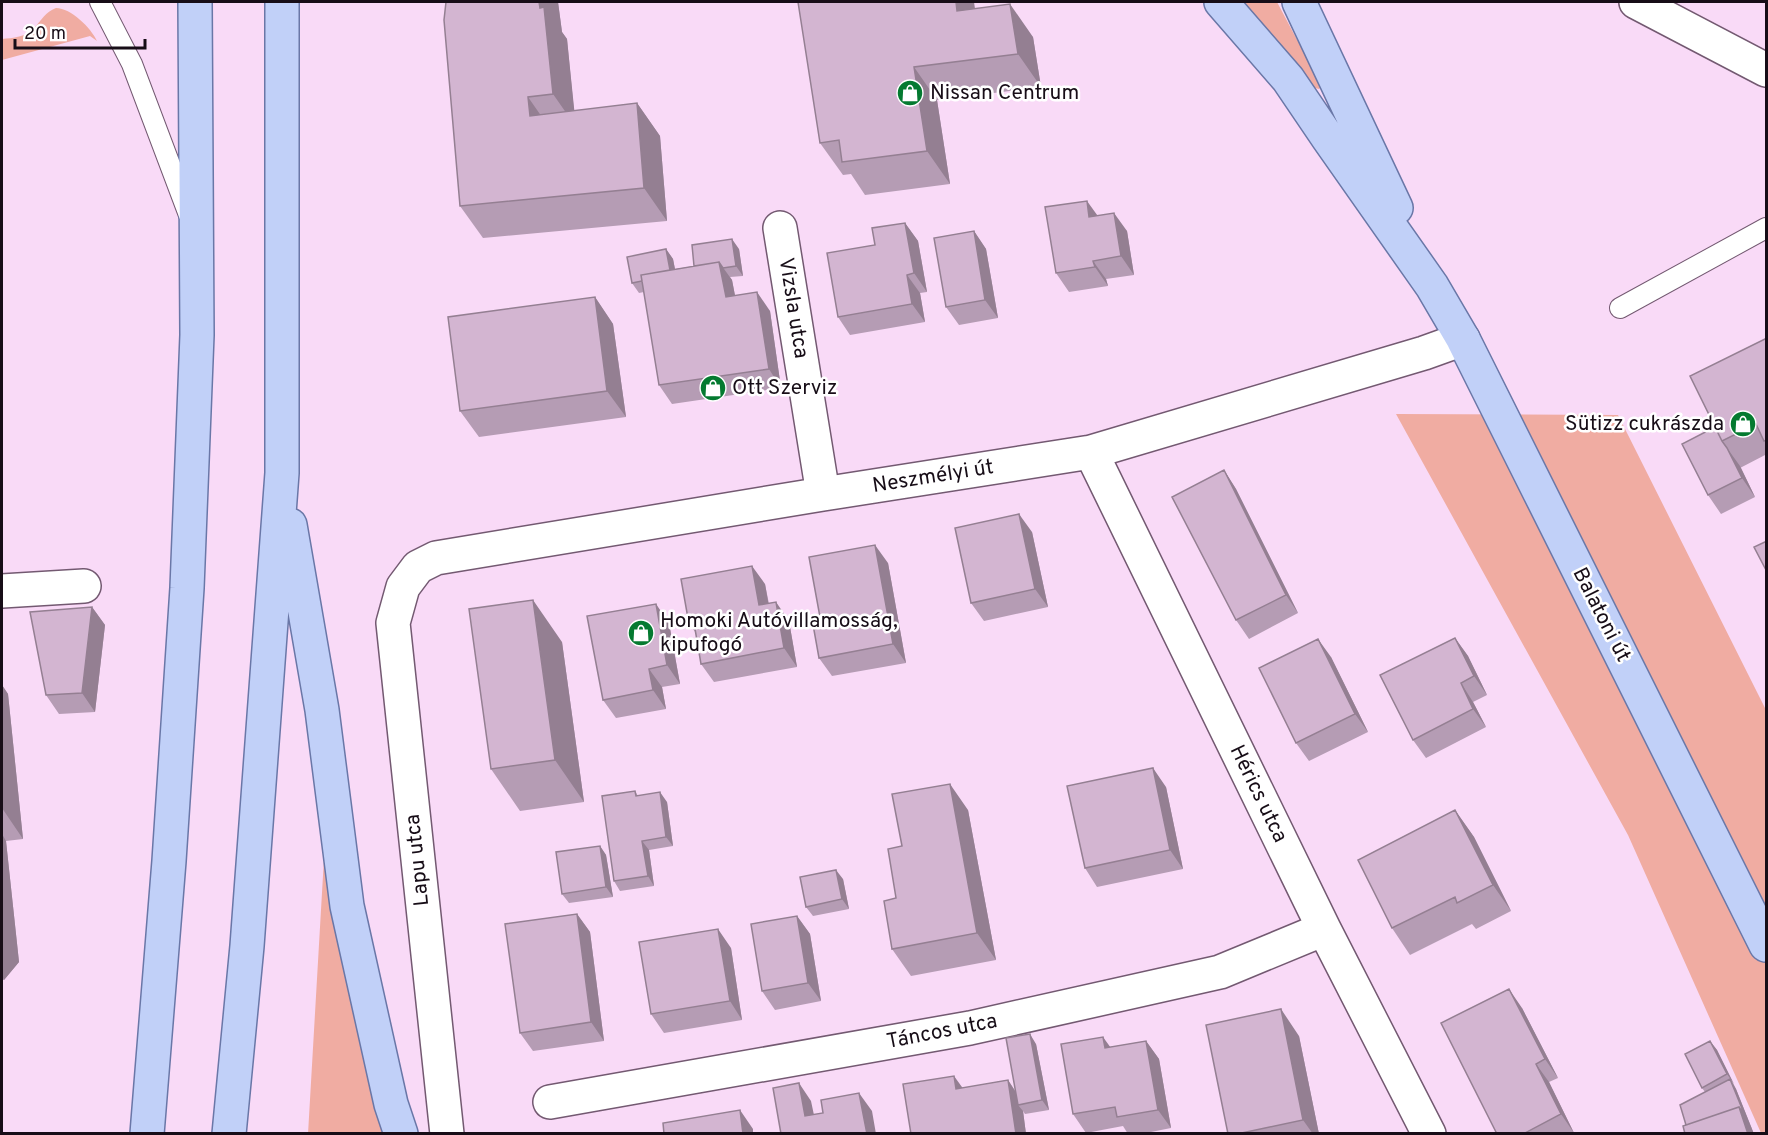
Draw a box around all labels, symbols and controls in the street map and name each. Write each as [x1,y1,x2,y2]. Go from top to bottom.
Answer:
scale bar [15,12,146,50]
text: 20 m [24,23,66,46]
shop icon: Nissan Centrum [895,78,925,108]
place label: Nissan Centrum [930,80,1079,107]
street label: Vizsla utca [772,256,814,360]
shop icon: Ott Szerviz [698,373,728,403]
place label: Ott Szerviz [732,375,837,402]
shop icon: Sütizz cukrászda [1728,409,1758,439]
place label: Sütizz cukrászda [1565,411,1724,438]
street label: Neszmélyi út [870,454,996,500]
street label: Balatoni út [1566,563,1636,667]
place label: Homoki Autóvillamosság, kipufogó [660,608,898,659]
shop icon: Homoki Autóvillamosság, kipufogó [626,618,656,648]
street label: Hérics utca [1223,741,1293,847]
street label: Lapu utca [400,813,436,907]
street label: Táncos utca [884,1008,1000,1056]

